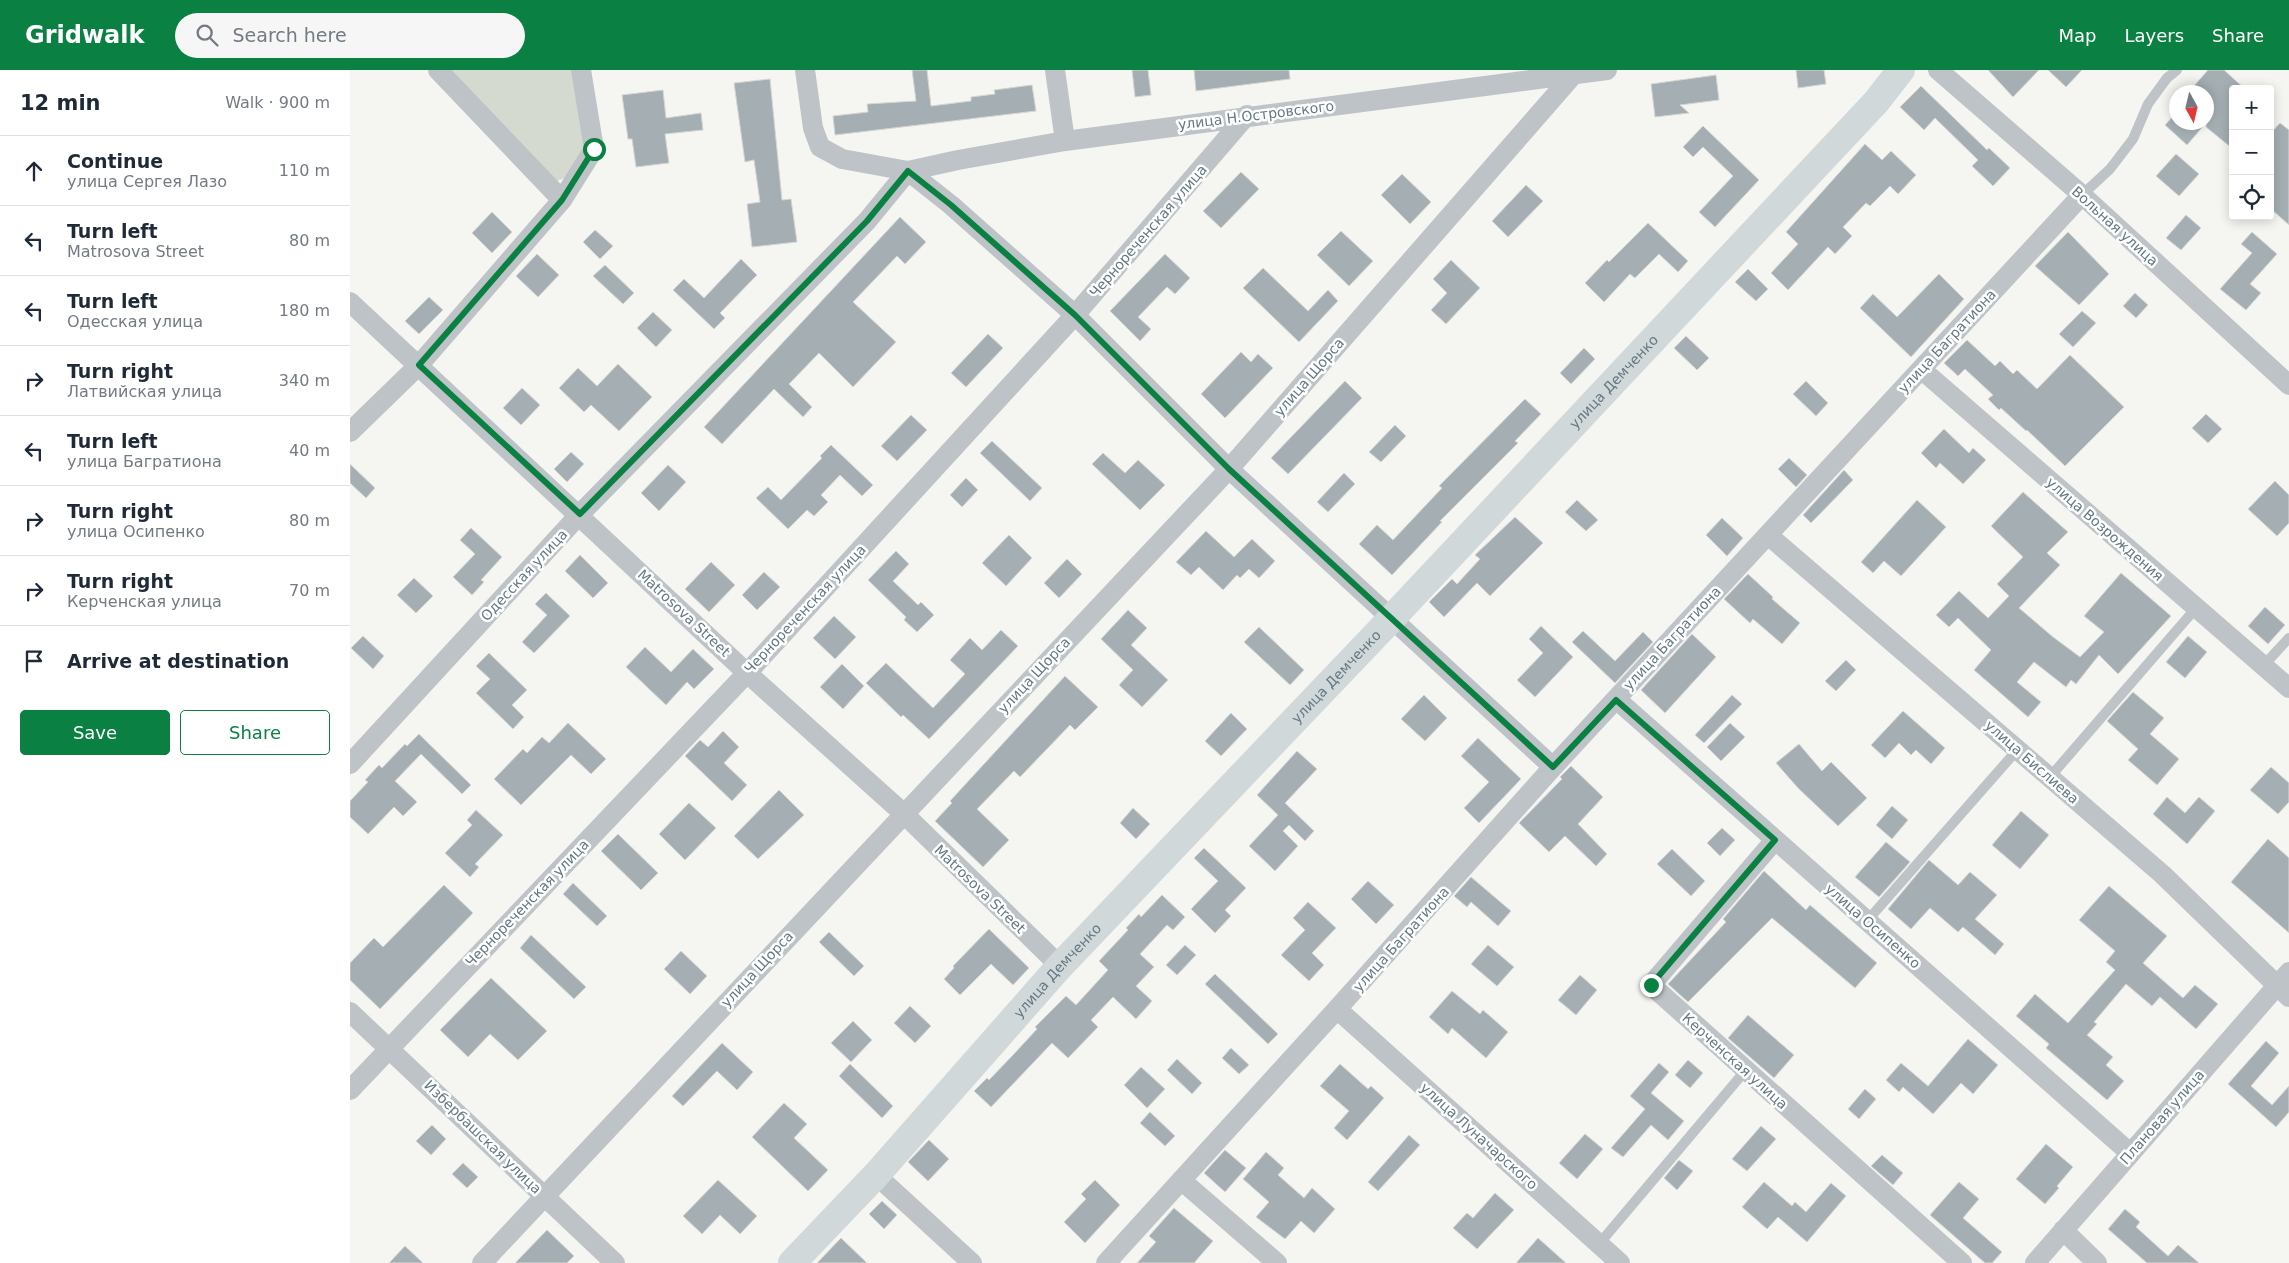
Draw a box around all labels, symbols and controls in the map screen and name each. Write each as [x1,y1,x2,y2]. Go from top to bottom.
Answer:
search box [175,13,525,58]
text: Gridwalk [25,21,145,49]
icon: search [193,21,221,49]
text: Search here [233,24,347,46]
text: Map [2058,25,2096,46]
text: Layers [2124,25,2184,46]
text: Share [2212,25,2264,46]
north arrow [2169,85,2214,130]
map controls [2229,85,2274,220]
button: + [2229,85,2274,130]
text: 12 min [20,91,101,115]
text: Walk · 900 m [225,93,330,112]
street label: улица Н.Островского [1177,97,1335,133]
button: − [2229,130,2274,175]
route start [583,138,606,161]
text: Continue [67,150,163,172]
icon: ahead [20,157,48,185]
text: 110 m [279,161,330,180]
street label: Чернореченская улица [1086,161,1210,301]
text: улица Сергея Лазо [67,172,227,191]
button: locate [2229,175,2274,220]
street label: Вольная улица [2069,183,2161,269]
text: Turn left [67,220,158,242]
icon: left [20,227,48,255]
text: 80 m [289,231,330,250]
text: Matrosova Street [67,242,204,261]
street label: улица Багратиона [1895,286,1999,396]
text: Turn left [67,290,158,312]
icon: left [20,297,48,325]
text: 180 m [279,301,330,320]
text: Одесская улица [67,312,203,331]
street label: улица Демченко [1566,332,1661,432]
street label: улица Щорса [1271,335,1347,419]
text: Turn right [67,360,173,382]
icon: right [20,367,48,395]
text: 340 m [279,371,330,390]
text: Латвийская улица [67,382,222,401]
text: Turn left [67,430,158,452]
icon: left [20,437,48,465]
text: 40 m [289,441,330,460]
text: улица Багратиона [67,452,222,471]
street label: улица Возрождения [2043,474,2167,584]
text: Turn right [67,500,173,522]
icon: right [20,507,48,535]
text: 80 m [289,511,330,530]
text: улица Осипенко [67,522,205,541]
street label: Одесская улица [478,526,570,624]
street label: Чернореченская улица [741,541,869,677]
street label: Matrosova Street [635,566,734,660]
text: Turn right [67,570,173,592]
icon: right [20,577,48,605]
text: 70 m [289,581,330,600]
street label: улица Багратиона [1620,583,1724,693]
text: Керченская улица [67,592,222,611]
street label: улица Демченко [1288,627,1384,726]
street label: улица Щорса [995,634,1073,716]
icon: arrive [20,647,48,675]
text: Arrive at destination [67,650,289,672]
button: Save [20,710,170,755]
button: Share [180,710,330,755]
street label: улица Бислиева [1982,717,2082,807]
street label: Чернореченская улица [462,836,592,970]
street label: Matrosova Street [931,842,1029,937]
street label: улица Осипенко [1822,880,1924,972]
street label: улица Багратиона [1350,883,1452,995]
street label: улица Демченко [1010,920,1104,1021]
street label: улица Щорса [718,928,796,1010]
route end [1640,974,1663,997]
street label: Керченская улица [1679,1010,1791,1112]
street label: Плановая улица [2117,1066,2207,1168]
street label: Избербашская улица [421,1077,545,1197]
street label: улица Луначарского [1417,1079,1541,1193]

